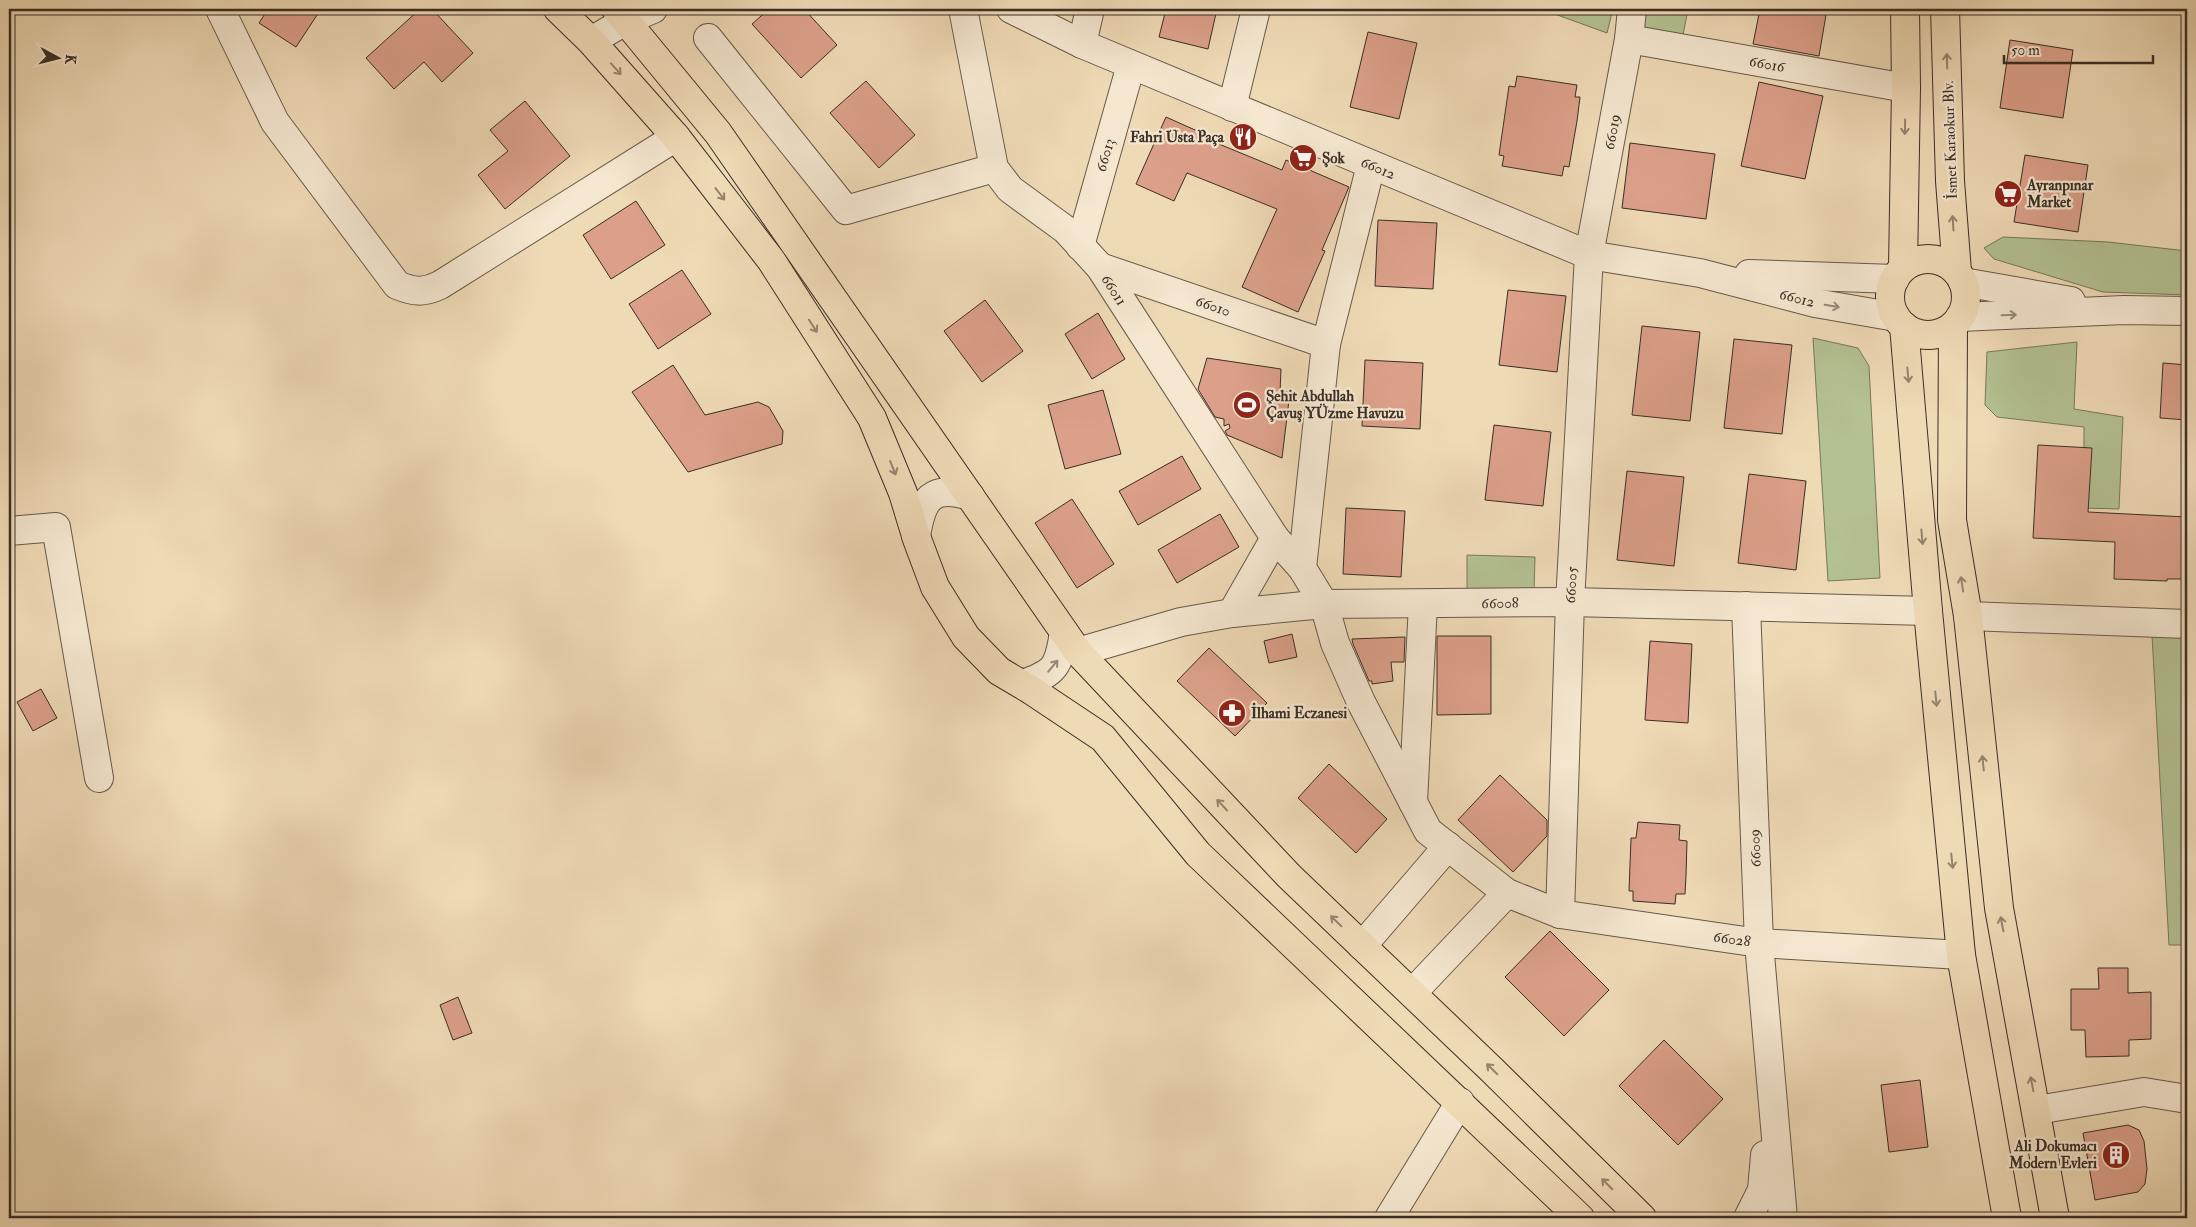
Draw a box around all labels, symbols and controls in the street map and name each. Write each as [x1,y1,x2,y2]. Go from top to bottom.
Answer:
north arrow [32,32,82,82]
scale bar [2004,32,2152,64]
text: 50 m [2011,41,2040,60]
street label: 66016 [1748,52,1787,77]
one-way arrow [1942,53,1952,69]
text: K [61,54,79,67]
one-way arrow [610,62,621,75]
street label: İsmet Karaokur Blv. [1938,80,1962,200]
street label: 66019 [1600,113,1625,151]
one-way arrow [1901,119,1910,135]
restaurant icon: Fahri Usta Paça [1228,122,1258,152]
place label: Fahri Usta Paça [1130,128,1225,147]
street label: 66013 [1092,136,1119,174]
supermarket icon: Şok [1288,143,1318,173]
place label: Şok [1322,149,1346,168]
street label: 66012 [1358,153,1398,184]
place label: Ayranpınar Market [2026,176,2094,212]
supermarket icon: Ayranpınar Market [1993,179,2023,209]
one-way arrow [714,187,725,200]
one-way arrow [1949,215,1958,231]
street label: 66011 [1097,271,1131,309]
street label: 66012 [1777,285,1817,312]
street label: 66010 [1193,292,1233,321]
one-way arrow [1823,301,1839,311]
one-way arrow [2001,310,2017,319]
one-way arrow [809,319,819,333]
one-way arrow [1903,367,1913,383]
place label: Şehit Abdullah Çavuş YÜzme Havuzu [1266,387,1404,423]
sports icon: Şehit Abdullah Çavuş YÜzme Havuzu [1232,390,1262,420]
one-way arrow [889,460,898,475]
one-way arrow [1917,529,1926,545]
street label: 66005 [1561,566,1582,604]
one-way arrow [1957,577,1967,593]
street label: 66008 [1481,594,1519,613]
one-way arrow [1048,659,1059,672]
one-way arrow [1931,690,1941,706]
pharmacy icon: İlhami Eczanesi [1217,698,1247,728]
place label: İlhami Eczanesi [1251,702,1347,723]
one-way arrow [1978,755,1988,771]
one-way arrow [1216,799,1228,811]
street label: 66009 [1745,829,1766,867]
one-way arrow [1947,852,1957,868]
one-way arrow [1330,915,1343,927]
one-way arrow [1997,917,2006,933]
street label: 66028 [1712,927,1752,952]
one-way arrow [1486,1064,1498,1076]
one-way arrow [2027,1076,2036,1092]
place label: Ali Dokumacı Modern Evleri [2008,1137,2097,1173]
building icon: Ali Dokumacı Modern Evleri [2101,1140,2131,1170]
one-way arrow [1601,1178,1613,1190]

